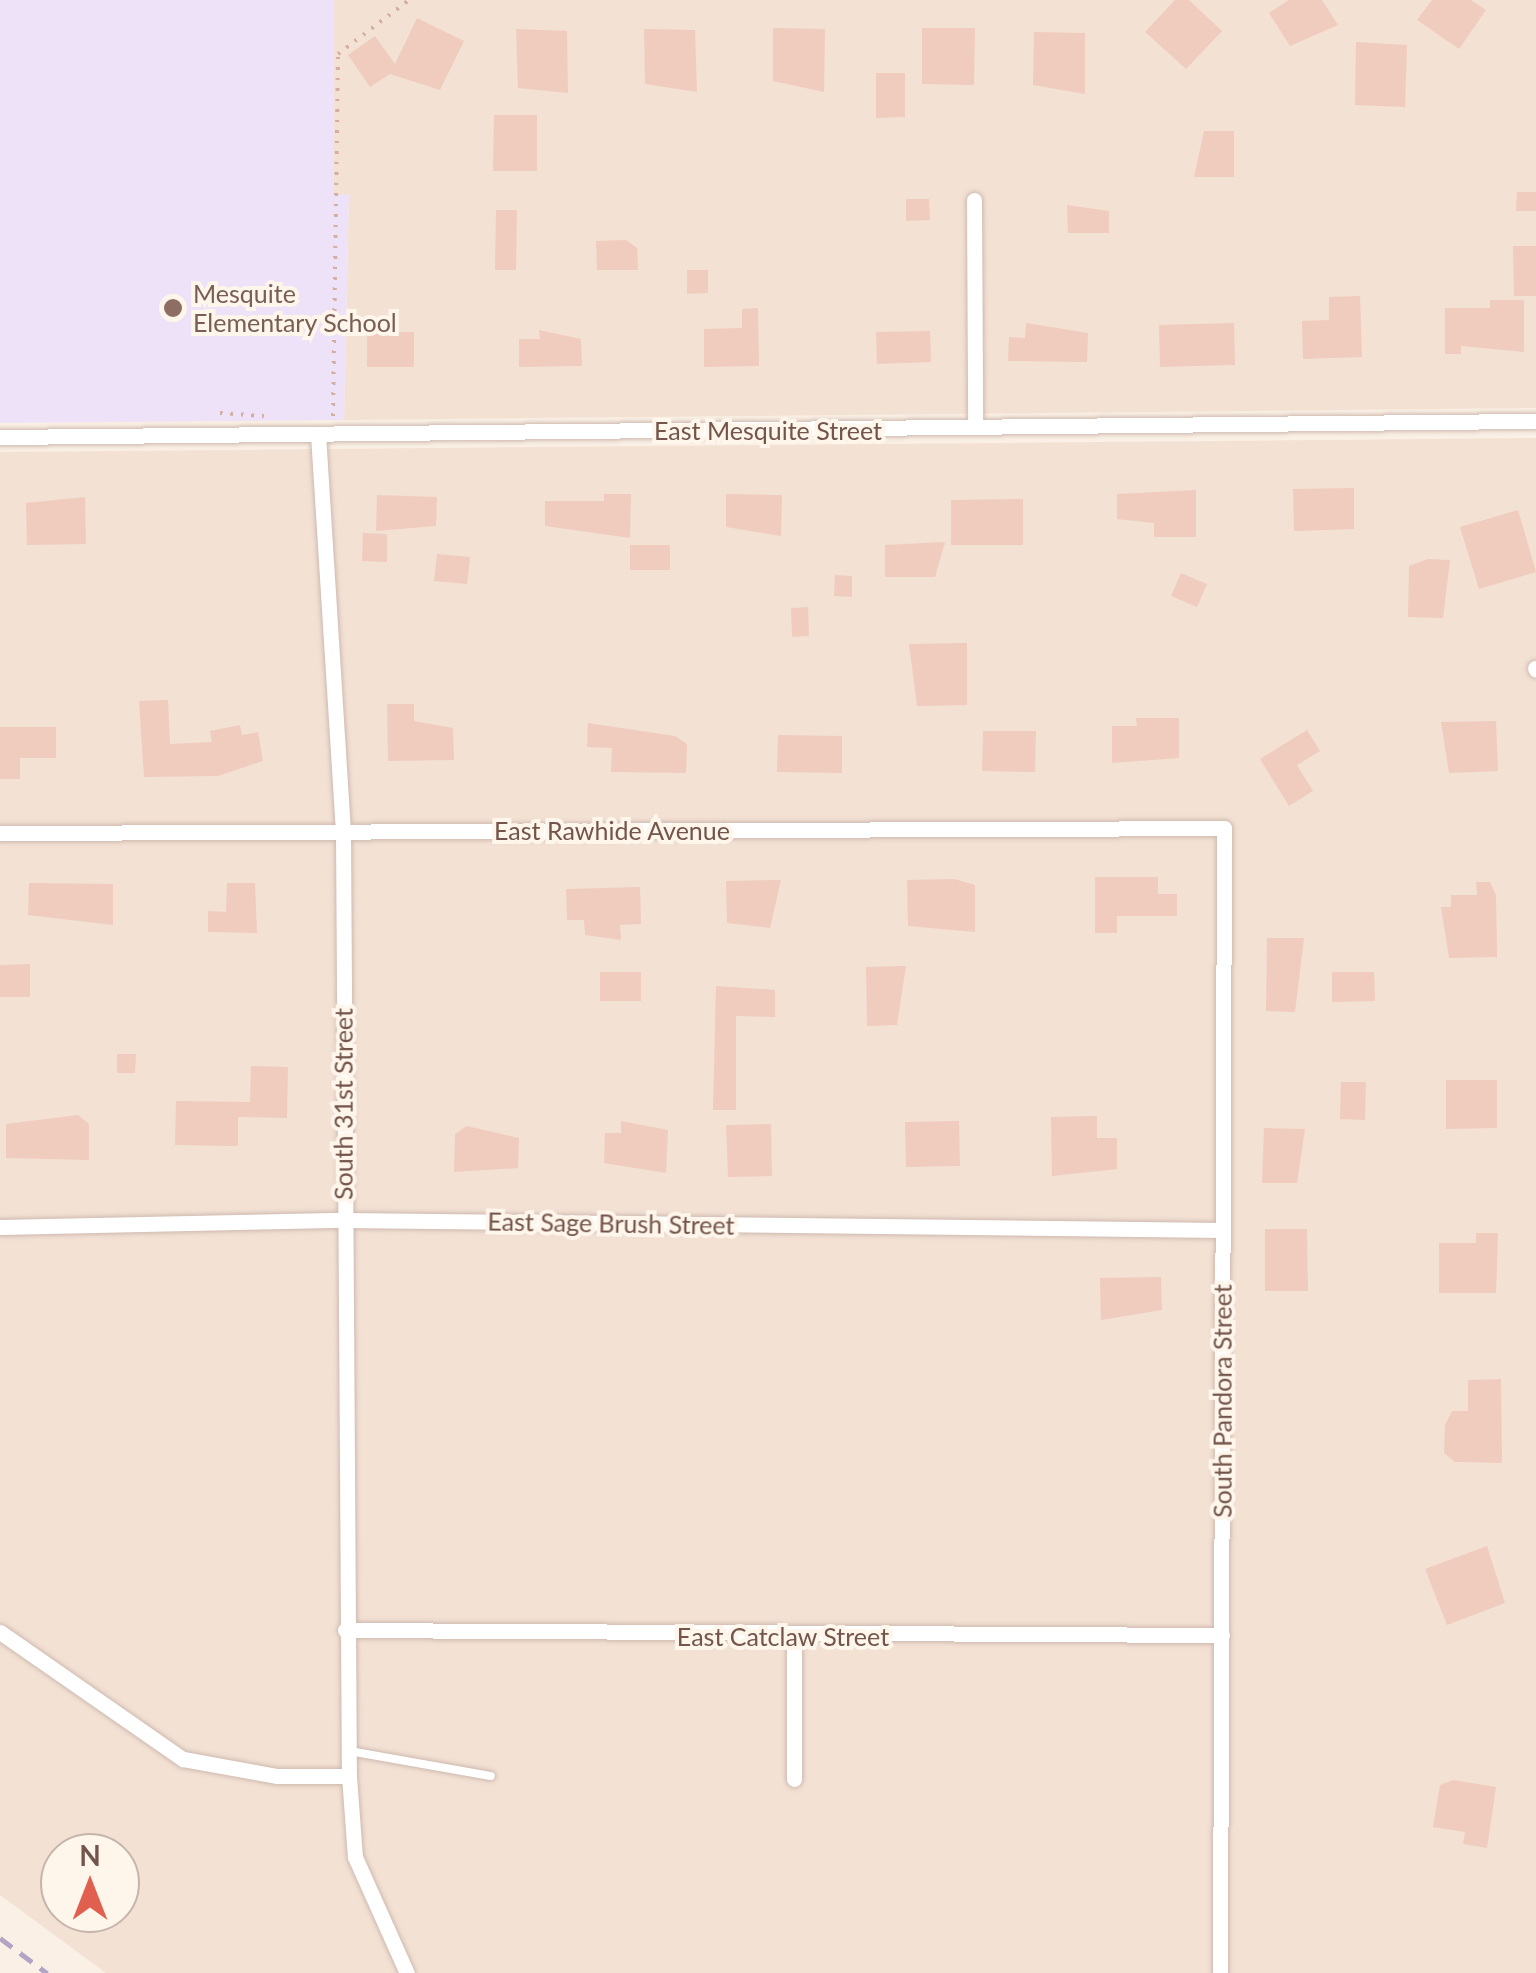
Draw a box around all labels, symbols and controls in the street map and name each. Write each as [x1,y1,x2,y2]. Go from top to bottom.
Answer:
place label: Mesquite Elementary School [193,279,397,338]
marker: Mesquite Elementary School [162,297,184,319]
street label: East Mesquite Street [654,415,882,445]
street label: East Rawhide Avenue [494,815,730,845]
street label: South 31st Street [328,1008,358,1200]
street label: East Sage Brush Street [487,1206,735,1240]
street label: South Pandora Street [1207,1284,1237,1518]
street label: East Catclaw Street [677,1621,889,1651]
north arrow [40,1833,140,1933]
text: N [79,1838,101,1872]

